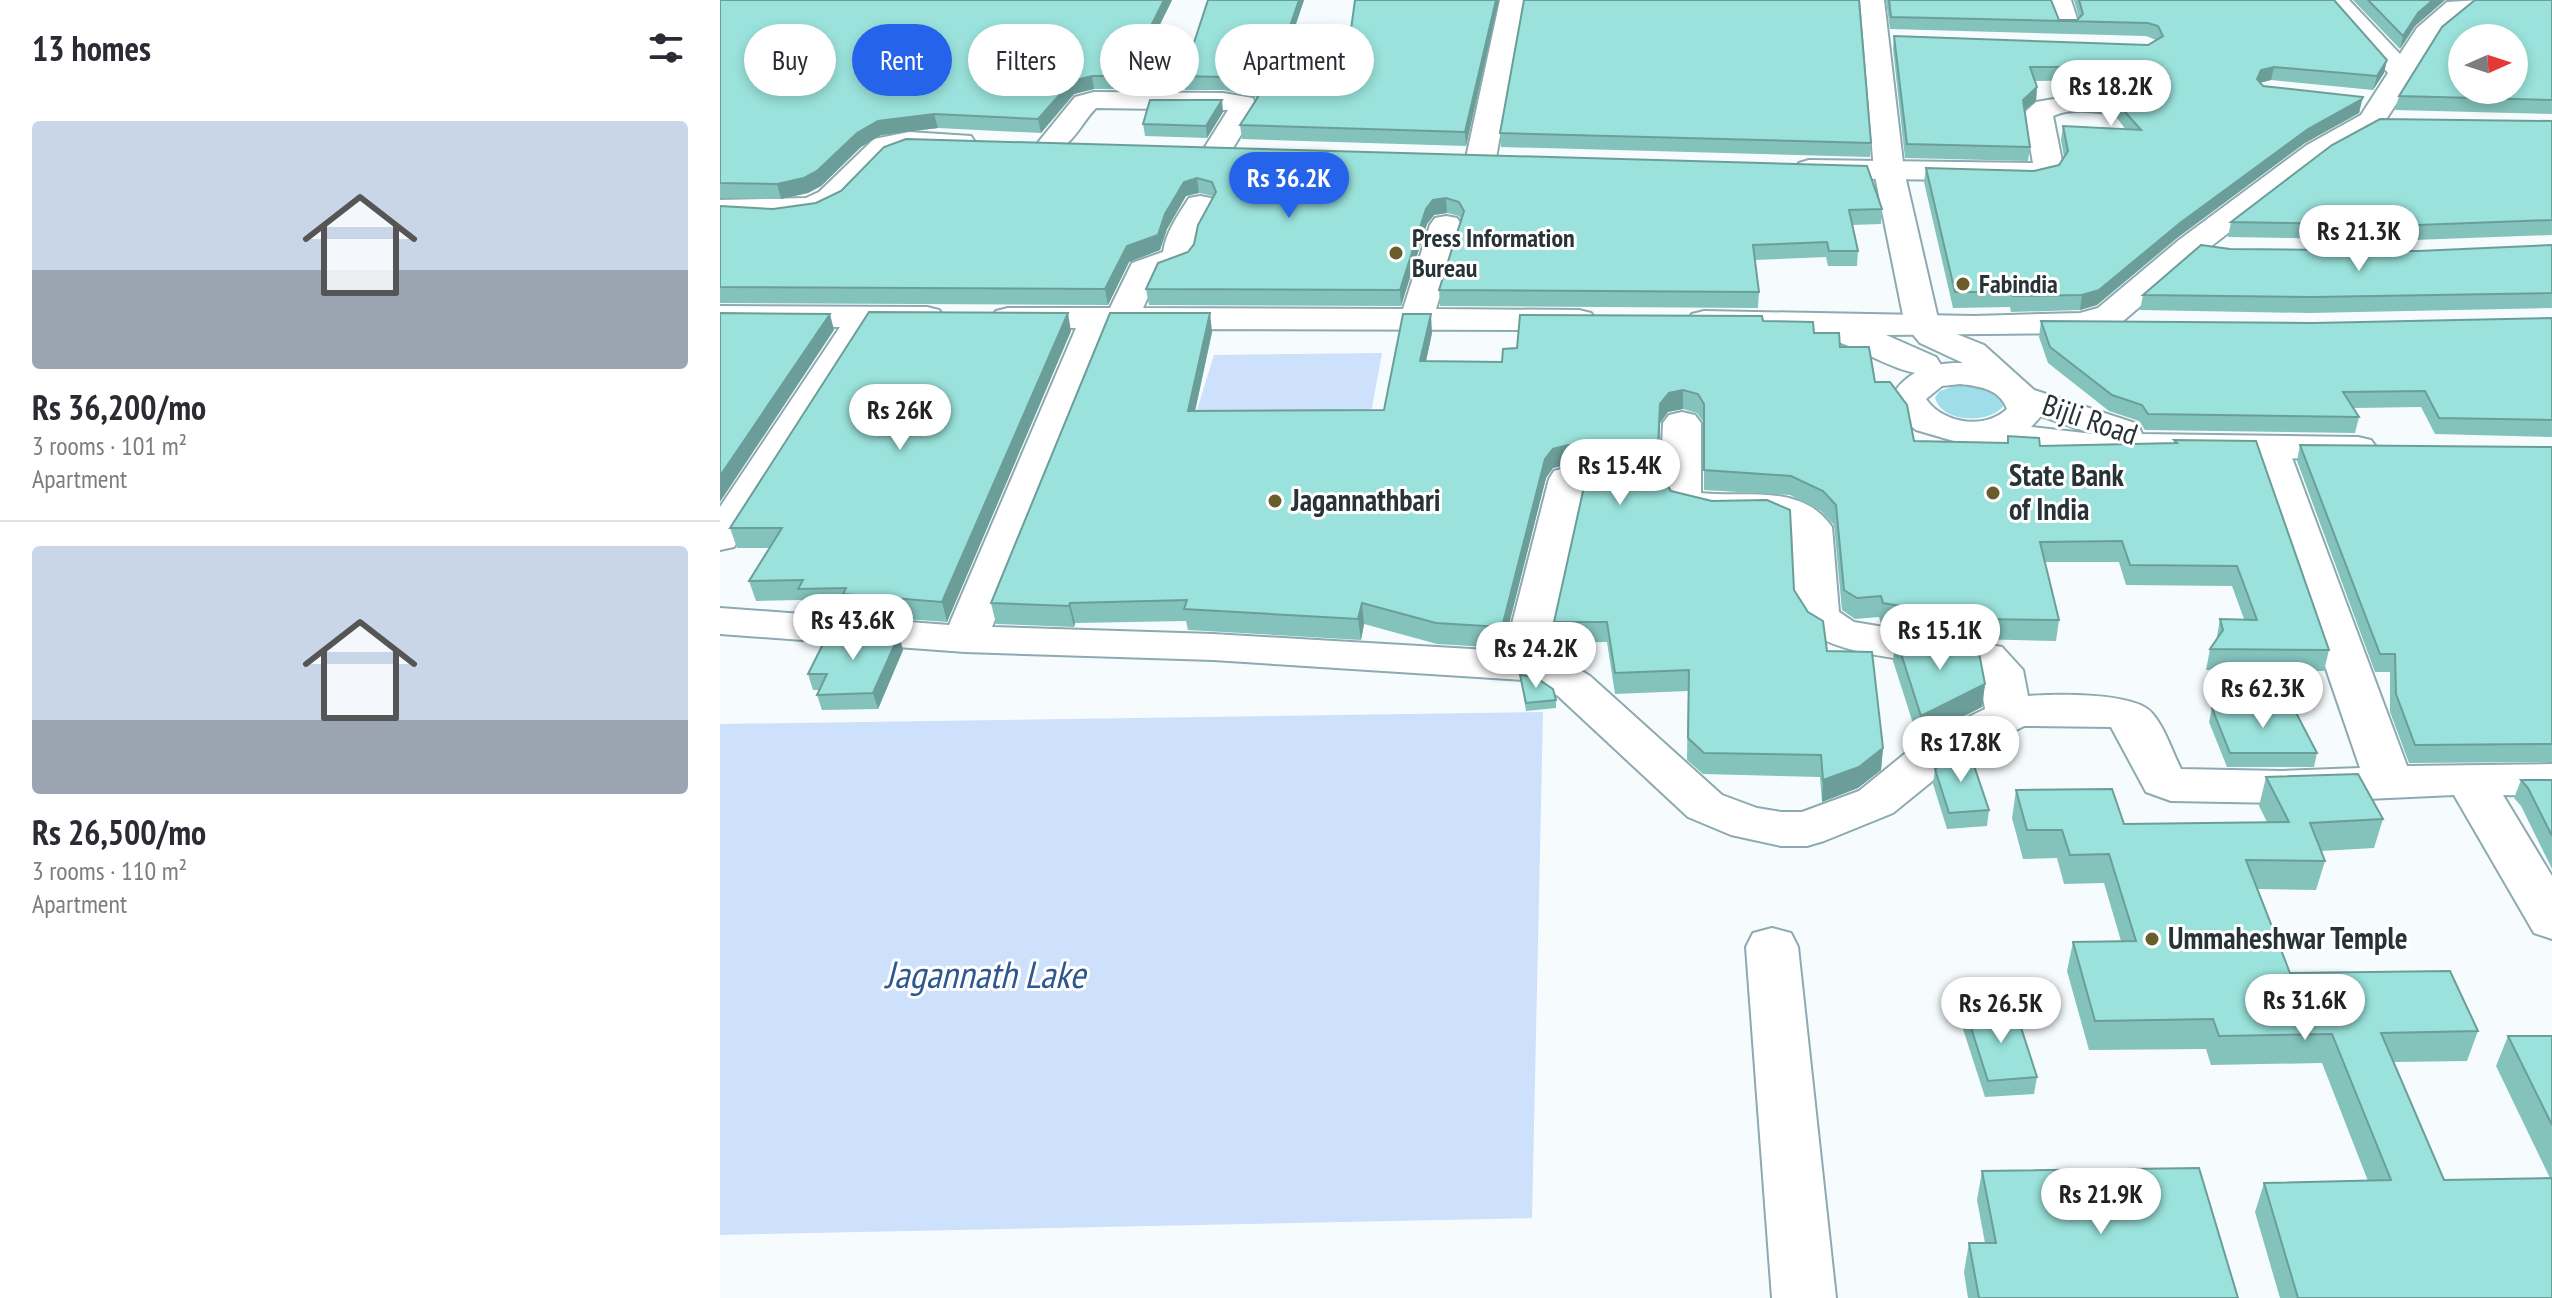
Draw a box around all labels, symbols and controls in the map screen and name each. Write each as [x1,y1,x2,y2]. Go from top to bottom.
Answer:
chip: Buy [744,24,836,96]
chip: Rent [852,24,952,96]
chip: Filters [968,24,1084,96]
chip: New [1100,24,1199,96]
chip: Apartment [1215,24,1374,96]
north arrow [2448,24,2528,104]
map controls [2448,24,2528,104]
text: 13 homes [32,26,151,70]
icon: filters [644,26,688,70]
pin: Rs 18.2K [2028,60,2194,128]
text: Rs 18.2K [2069,69,2153,102]
pin: Rs 36.2K [1206,152,1372,220]
text: Rs 36.2K [1247,161,1331,194]
icon: home [288,173,432,317]
pin: Rs 21.3K [2276,205,2442,273]
text: Rs 21.3K [2317,214,2401,247]
place label: Press Information Bureau [1412,221,1575,284]
marker: Press Information Bureau [1387,244,1405,262]
place label: Fabindia [1979,267,2058,300]
marker: Fabindia [1954,275,1972,293]
pin: Rs 26K [835,384,965,452]
street label: Bijli Road [2038,384,2143,453]
text: Rs 36,200/mo [32,385,206,429]
text: Rs 26K [867,393,933,426]
text: 3 rooms · 101 m² [32,429,187,462]
pin: Rs 15.4K [1537,439,1703,507]
text: Rs 15.4K [1578,448,1662,481]
place label: State Bank of India [2009,455,2125,528]
text: Apartment [32,462,127,495]
place label: Jagannathbari [1290,480,1441,519]
marker: State Bank of India [1984,484,2002,502]
marker: Jagannathbari [1266,492,1284,510]
pin: Rs 43.6K [770,594,936,662]
icon: home [288,598,432,742]
text: Rs 43.6K [811,603,895,636]
pin: Rs 15.1K [1857,604,2023,672]
text: Rs 15.1K [1898,613,1982,646]
pin: Rs 24.2K [1453,622,1619,690]
text: Rs 24.2K [1494,631,1578,664]
pin: Rs 62.3K [2180,662,2346,730]
text: Rs 62.3K [2221,671,2305,704]
pin: Rs 17.8K [1878,716,2044,784]
text: Rs 17.8K [1920,725,2002,758]
text: Rs 26,500/mo [32,810,206,854]
text: 3 rooms · 110 m² [32,854,187,887]
text: Apartment [32,887,127,920]
place label: Ummaheshwar Temple [2168,918,2408,957]
marker: Ummaheshwar Temple [2143,930,2161,948]
water label: Jagannath Lake [884,949,1087,998]
pin: Rs 31.6K [2222,974,2388,1042]
pin: Rs 26.5K [1918,977,2084,1045]
text: Rs 31.6K [2263,983,2347,1016]
text: Rs 26.5K [1959,986,2043,1019]
pin: Rs 21.9K [2018,1168,2184,1236]
text: Rs 21.9K [2059,1177,2143,1210]

